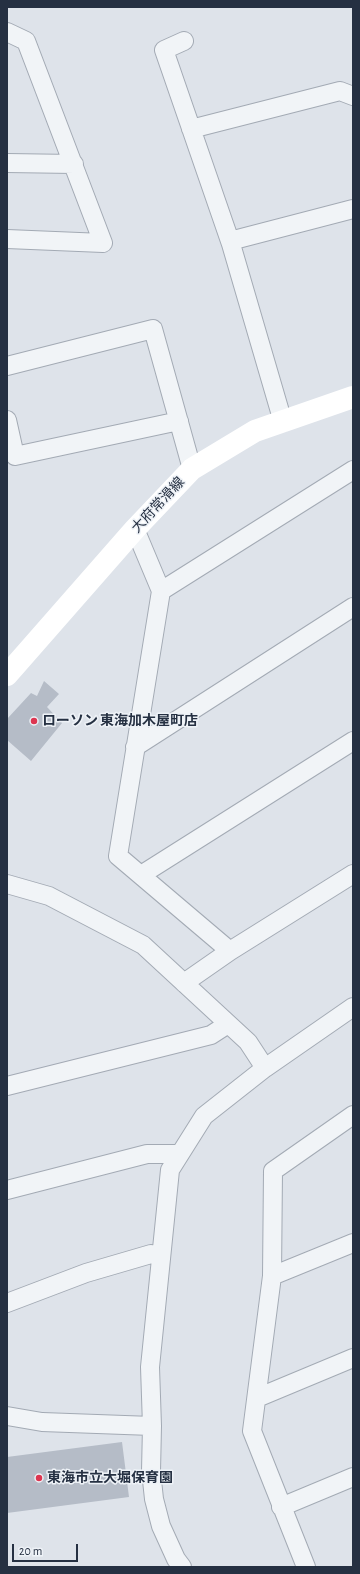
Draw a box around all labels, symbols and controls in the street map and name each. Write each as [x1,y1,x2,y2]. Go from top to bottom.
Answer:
street label: 大府常滑線 [128,474,188,536]
place label: ローソン 東海加木屋町店 [42,713,198,729]
marker: ローソン 東海加木屋町店 [29,716,39,726]
place label: 東海市立大堀保育園 [47,1470,173,1486]
marker: 東海市立大堀保育園 [34,1473,44,1483]
scale bar [14,1536,80,1562]
text: 20 m [19,1545,42,1557]

